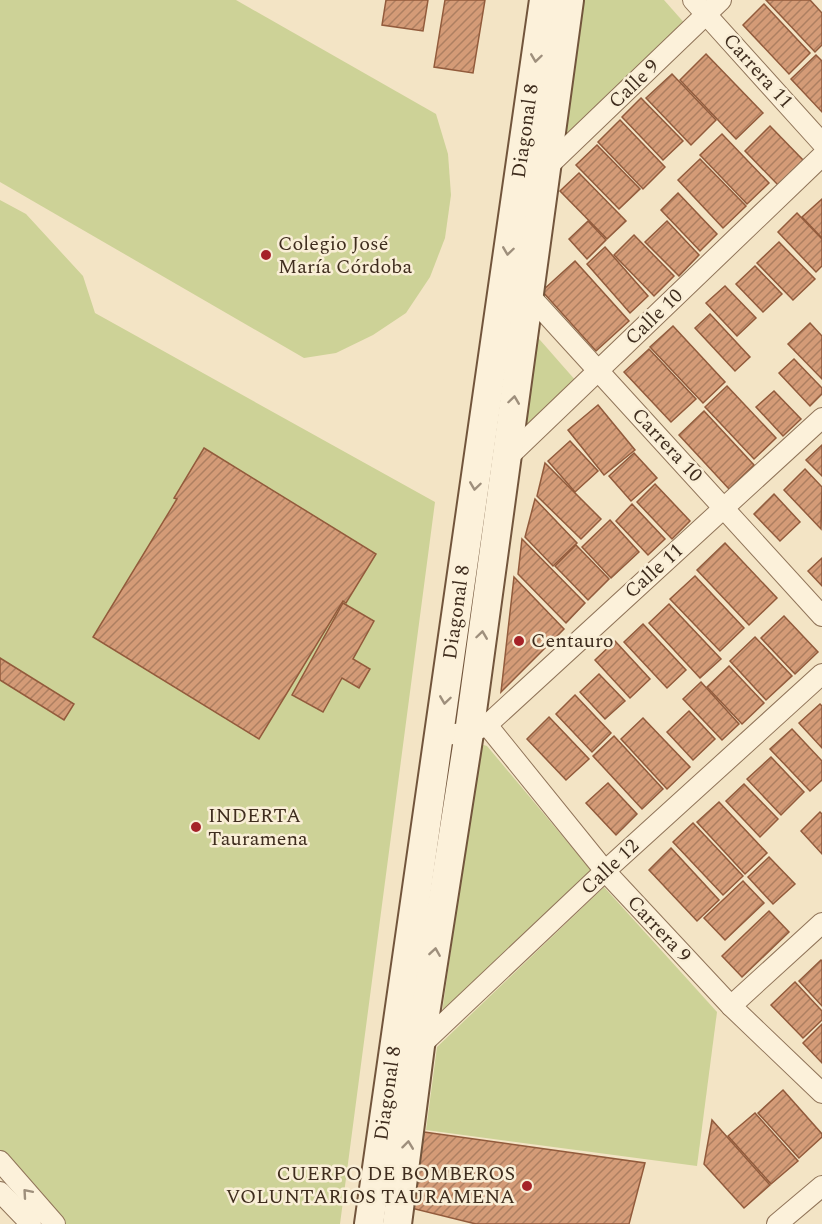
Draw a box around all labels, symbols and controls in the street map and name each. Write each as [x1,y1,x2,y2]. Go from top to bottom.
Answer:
street label: Carrera 11 [716,26,800,116]
street label: Calle 9 [602,52,666,116]
one-way arrow [530,53,542,63]
street label: Diagonal 8 [504,82,547,180]
place label: Colegio José María Córdoba [278,229,412,282]
one-way arrow [502,246,514,256]
marker: Colegio José María Córdoba [259,248,273,262]
street label: Calle 10 [618,282,690,352]
one-way arrow [508,395,520,404]
street label: Carrera 10 [624,401,710,489]
one-way arrow [469,481,481,490]
street label: Calle 11 [618,536,690,606]
street label: Diagonal 8 [435,563,478,661]
place label: Centauro [531,626,614,656]
one-way arrow [476,630,488,639]
marker: Centauro [512,634,526,648]
one-way arrow [439,695,451,704]
place label: INDERTA Tauramena [208,801,308,854]
marker: INDERTA Tauramena [189,820,203,834]
street label: Calle 12 [574,832,646,902]
street label: Carrera 9 [620,888,698,970]
one-way arrow [428,947,440,957]
street label: Diagonal 8 [366,1044,409,1143]
one-way arrow [401,1141,413,1150]
place label: CUERPO DE BOMBEROS VOLUNTARIOS TAURAMENA [226,1159,515,1212]
marker: CUERPO DE BOMBEROS VOLUNTARIOS TAURAMENA [520,1179,534,1193]
one-way arrow [23,1189,34,1200]

